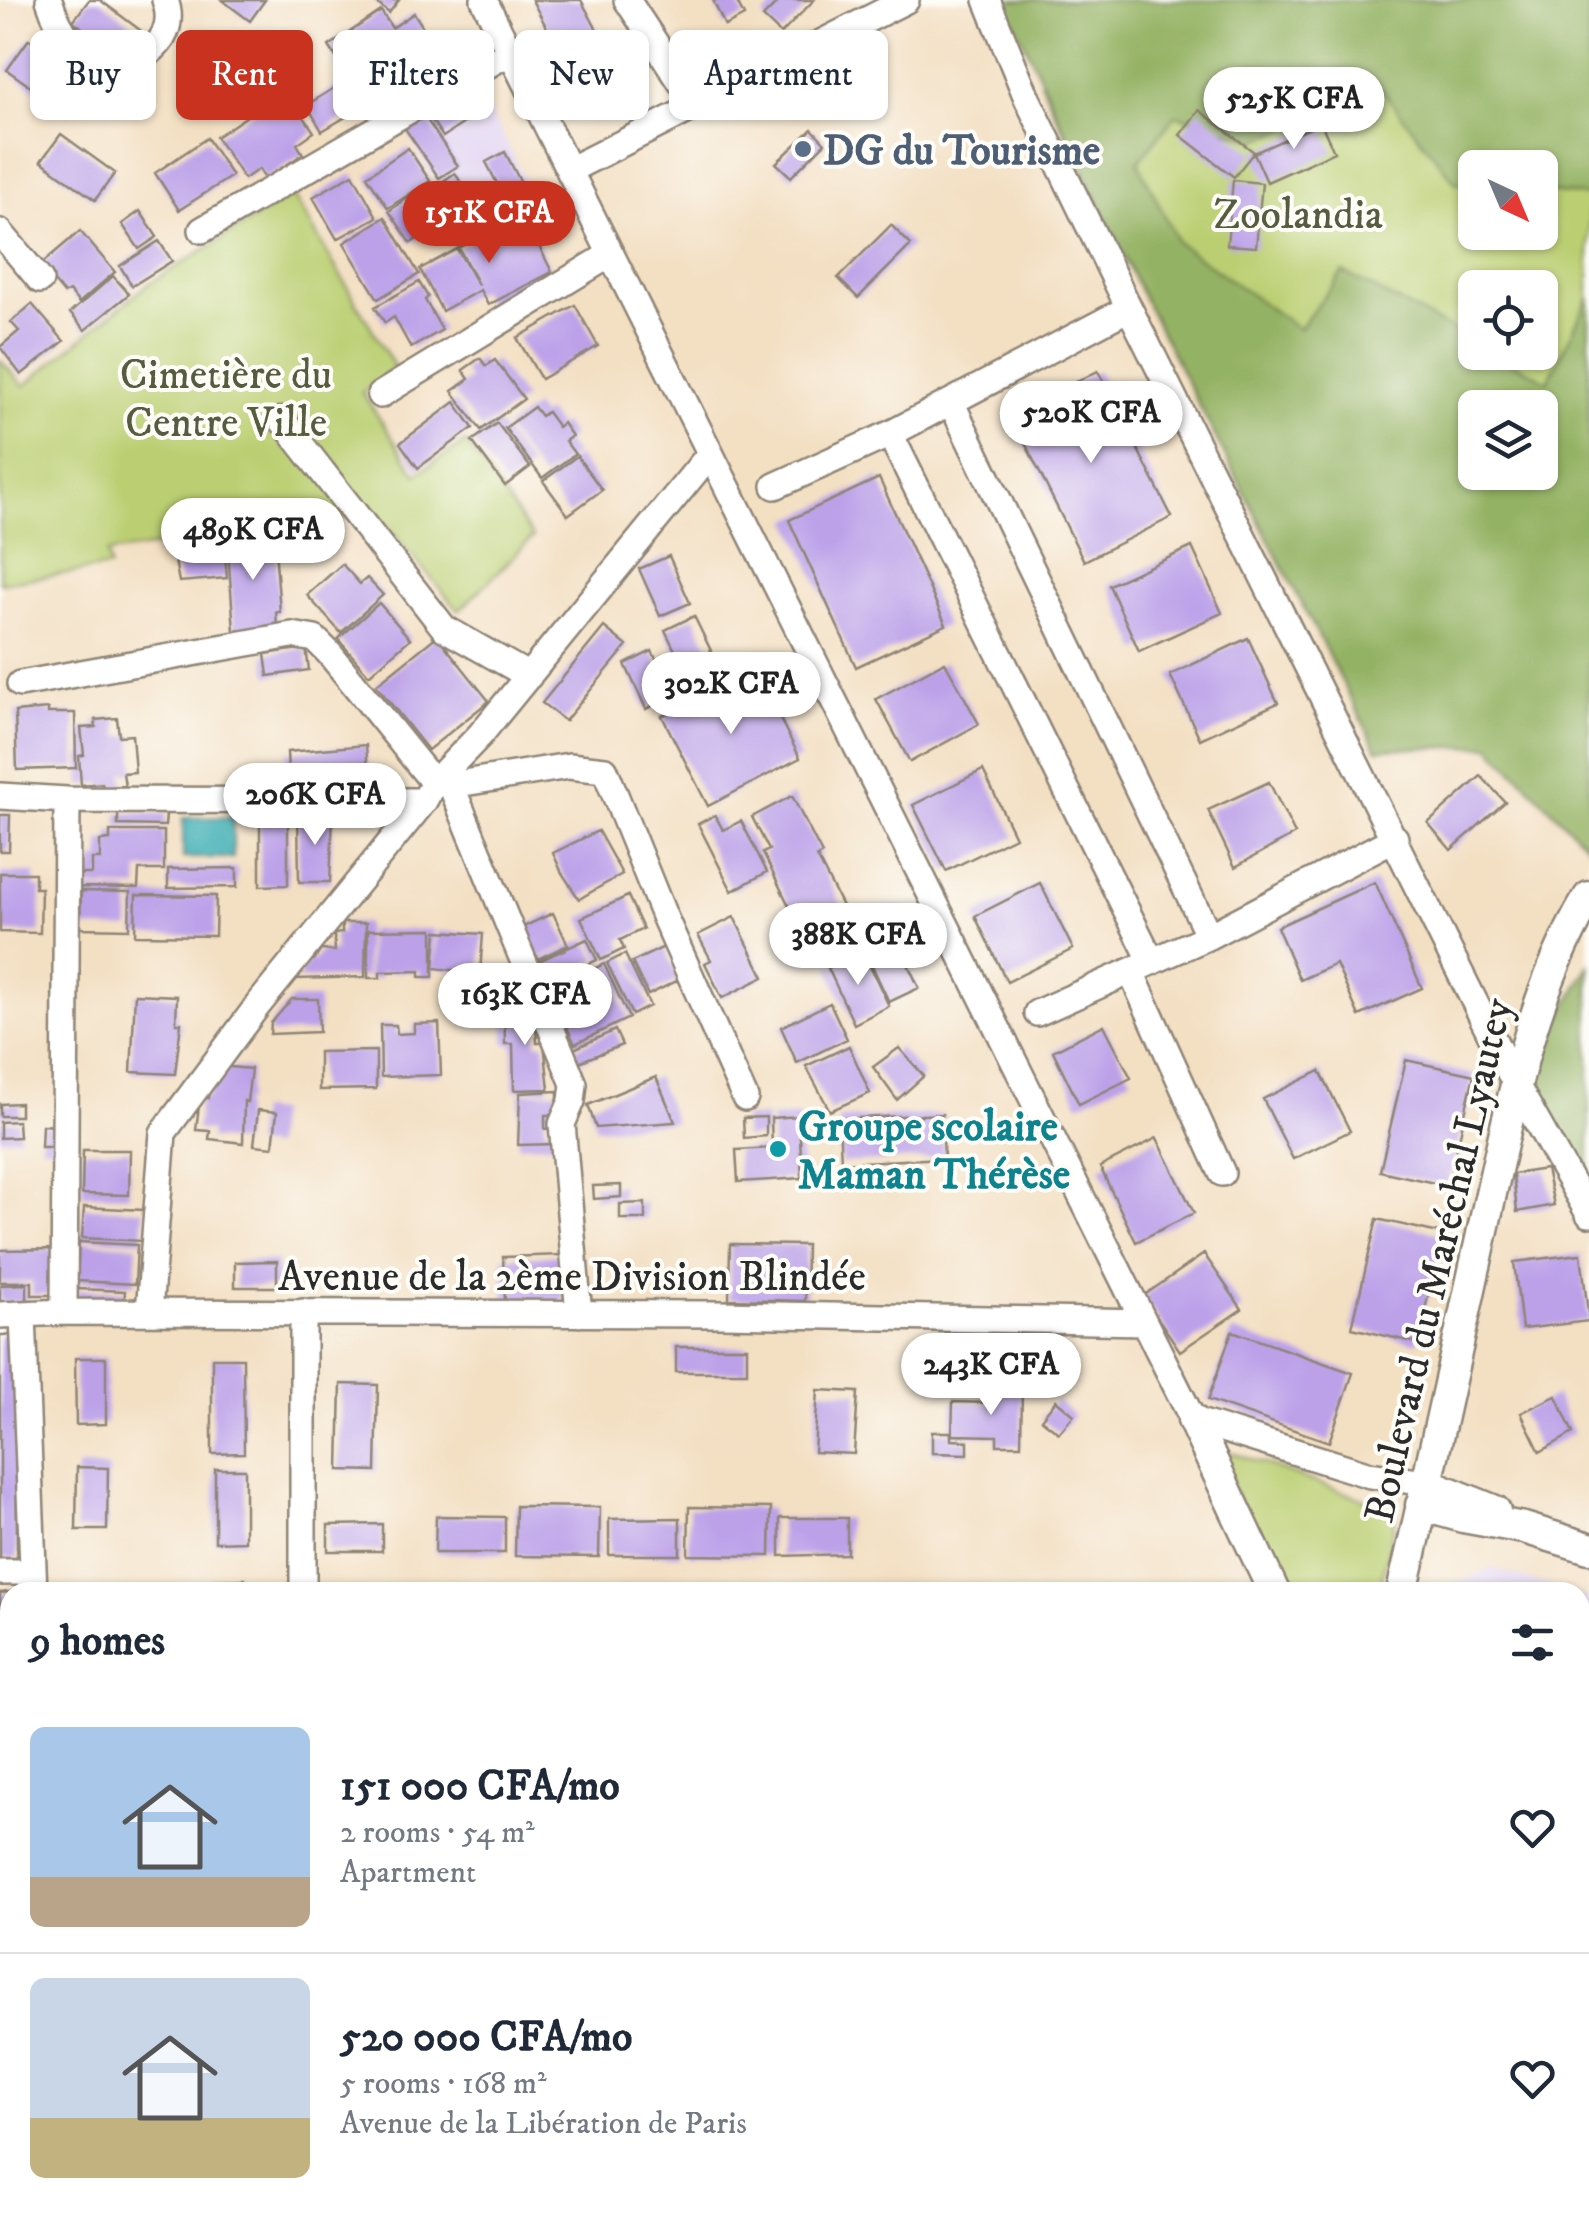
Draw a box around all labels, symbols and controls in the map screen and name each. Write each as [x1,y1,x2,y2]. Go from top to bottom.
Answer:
chip: Buy [30,30,156,120]
chip: Rent [176,30,313,120]
chip: Filters [333,30,494,120]
chip: New [514,30,649,120]
chip: Apartment [669,30,888,120]
pin: 525K CFA [1191,67,1397,152]
text: 525K CFA [1225,79,1363,119]
place label: DG du Tourisme [823,126,1100,178]
marker: DG du Tourisme [792,138,814,160]
north arrow [1458,150,1558,250]
map controls [1458,150,1558,490]
pin: 151K CFA [386,181,592,266]
park label: Zoolandia [1213,190,1383,242]
text: 151K CFA [425,193,553,233]
button: locate [1458,270,1558,370]
park label: Cimetière du Centre Ville [120,350,332,450]
pin: 520K CFA [988,381,1194,466]
button: layers [1458,390,1558,490]
text: 520K CFA [1022,393,1160,433]
pin: 489K CFA [150,498,356,583]
text: 489K CFA [183,510,323,550]
pin: 302K CFA [628,652,834,737]
text: 302K CFA [664,664,798,704]
pin: 206K CFA [212,763,418,848]
text: 206K CFA [245,775,385,815]
pin: 388K CFA [755,903,961,988]
text: 388K CFA [791,915,925,955]
pin: 163K CFA [422,963,628,1048]
text: 163K CFA [460,975,590,1015]
street label: Boulevard du Maréchal Lyautey [1354,992,1526,1528]
place label: Groupe scolaire Maman Thérèse [798,1102,1070,1202]
marker: Groupe scolaire Maman Thérèse [767,1138,789,1160]
street label: Avenue de la 2ème Division Blindée [278,1252,866,1304]
pin: 243K CFA [888,1333,1094,1418]
text: 243K CFA [923,1345,1059,1385]
icon: filters [1505,1615,1560,1670]
text: 9 homes [30,1616,165,1668]
text: 151 000 CFA/mo [340,1761,620,1813]
icon: home [110,1767,230,1887]
icon: heart [1505,1800,1560,1855]
text: 2 rooms · 54 m² [340,1813,535,1853]
text: Apartment [340,1853,476,1893]
text: 520 000 CFA/mo [340,2012,632,2064]
icon: home [110,2018,230,2138]
icon: heart [1505,2051,1560,2106]
text: 5 rooms · 168 m² [340,2064,547,2104]
text: Avenue de la Libération de Paris [340,2104,747,2144]

